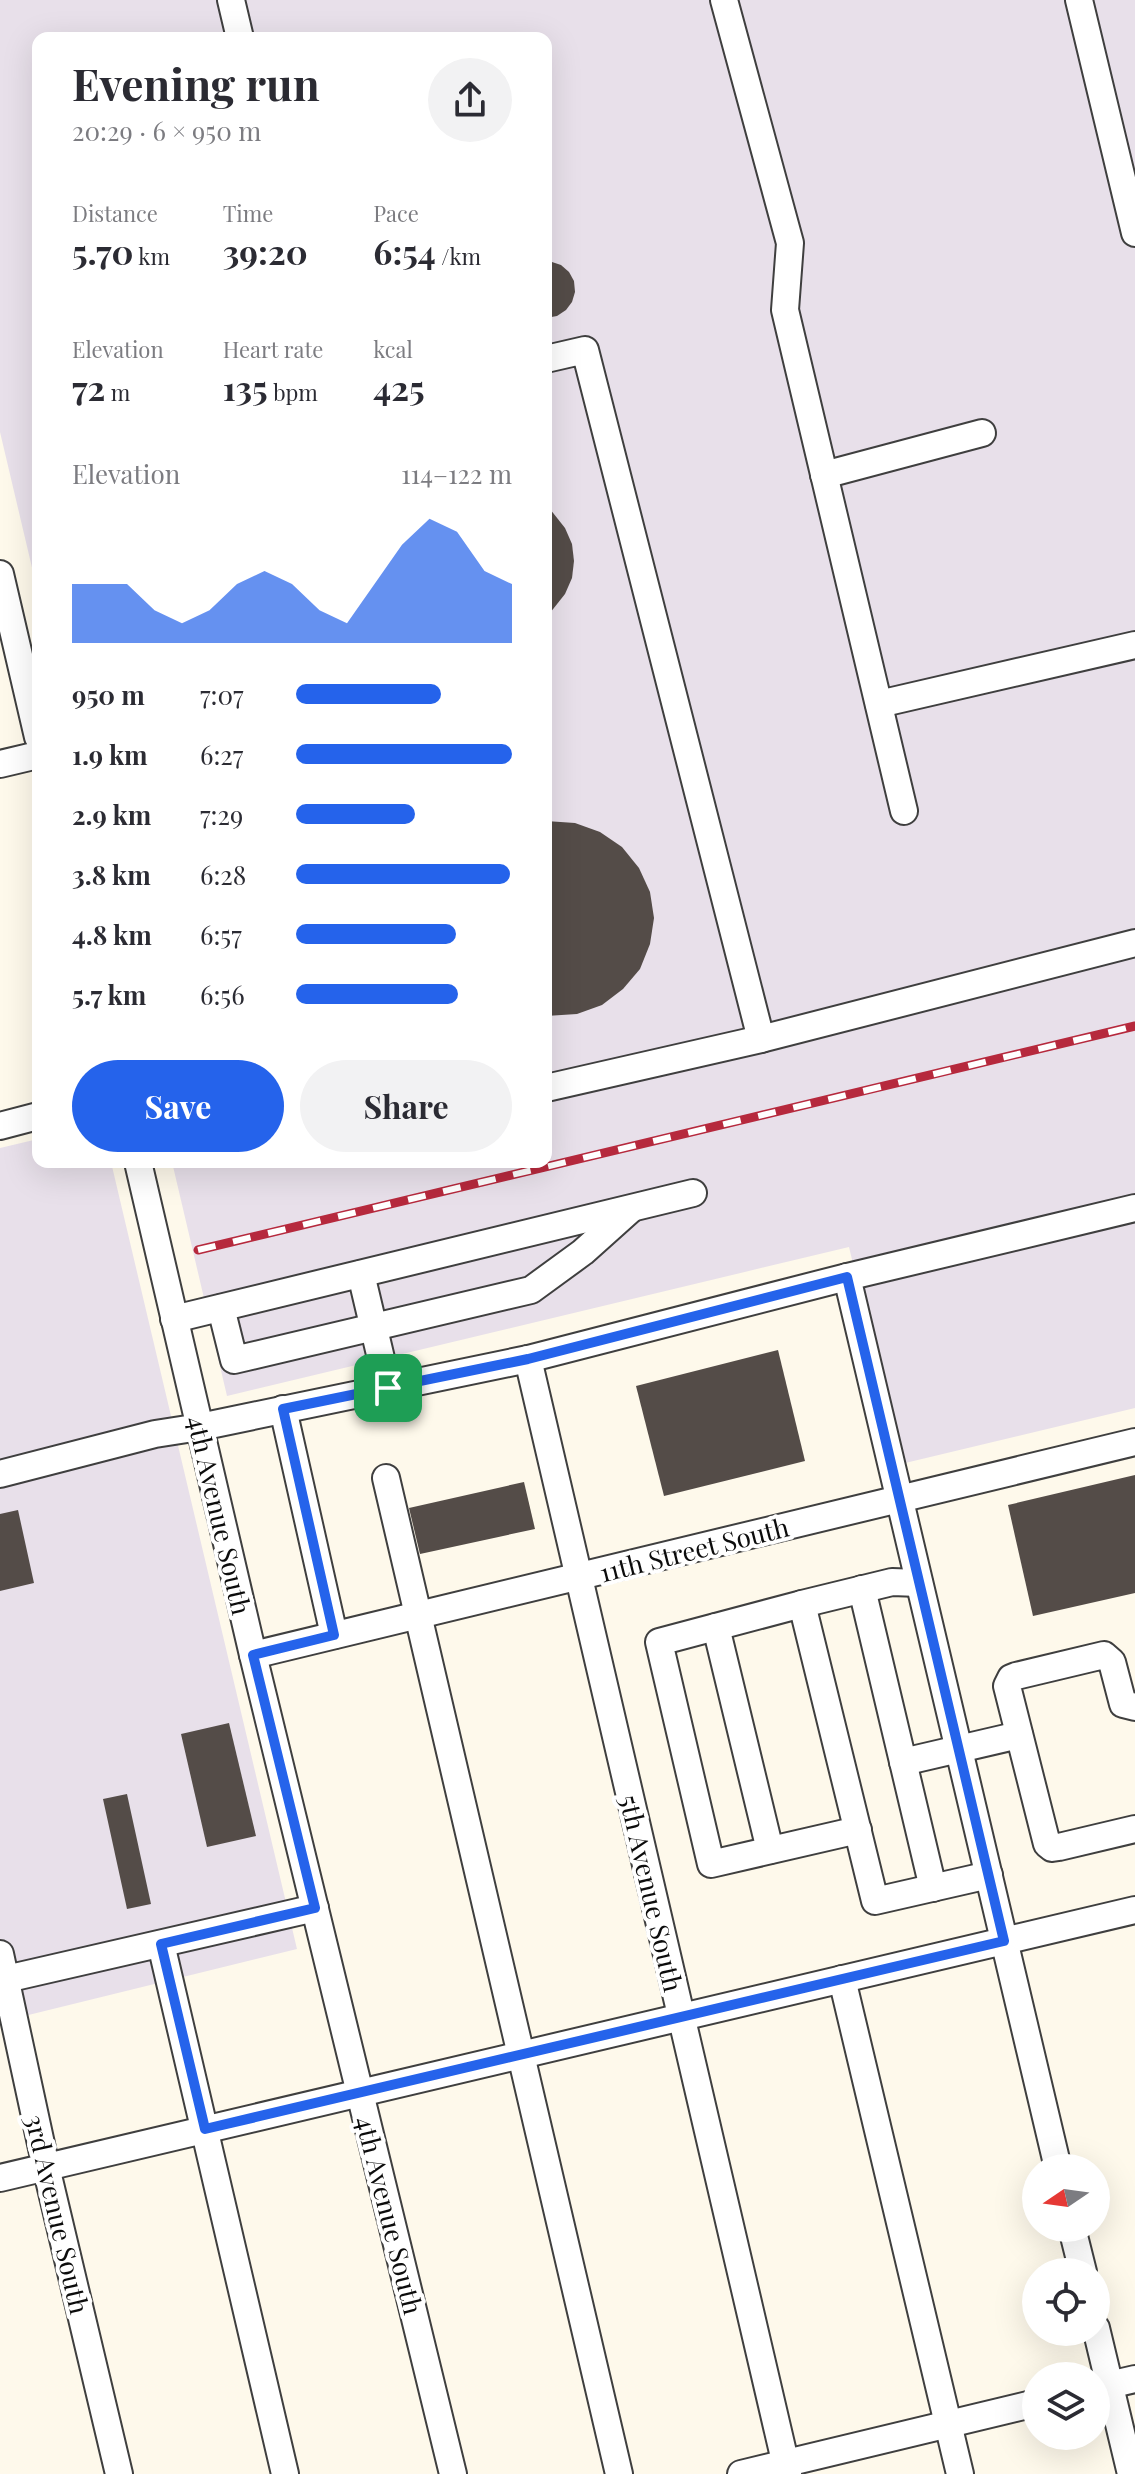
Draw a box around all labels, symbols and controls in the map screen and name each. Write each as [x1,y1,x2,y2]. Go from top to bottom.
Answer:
text: Evening run [72,53,320,112]
button: share [428,58,512,142]
text: 20:29 · 6 × 950 m [72,113,261,148]
text: Distance [72,198,158,228]
text: Time [223,198,273,228]
text: Pace [373,198,419,228]
text: 5.70 [72,228,134,274]
text: 39:20 [223,228,308,274]
text: 6:54 [373,228,436,274]
text: km [134,241,170,271]
text: /km [436,241,481,271]
text: Elevation [72,334,164,364]
text: Heart rate [223,334,323,364]
text: kcal [373,334,413,364]
text: 72 [72,364,105,410]
text: 135 [223,364,268,410]
text: 425 [373,364,425,410]
text: m [105,377,130,407]
text: bpm [268,377,318,407]
text: Elevation [72,456,180,491]
text: 114–122 m [401,456,512,491]
text: 950 m [72,677,145,712]
text: 7:07 [200,677,244,712]
text: 1.9 km [72,737,148,772]
text: 6:27 [200,737,243,772]
text: 2.9 km [72,797,151,832]
text: 7:29 [200,797,243,832]
text: 3.8 km [72,857,151,892]
text: 6:28 [200,857,246,892]
text: 4.8 km [72,917,152,952]
text: 6:57 [200,917,242,952]
text: 5.7 km [72,977,146,1012]
text: 6:56 [200,977,245,1012]
button: Save [72,1060,284,1152]
button: Share [300,1060,512,1152]
pin [354,1354,422,1422]
icon: arrive [366,1366,410,1410]
street label: 4th Avenue South [180,1412,260,1618]
street label: 11th Street South [596,1509,792,1589]
street label: 5th Avenue South [612,1791,692,1995]
street label: 3rd Avenue South [18,2111,98,2317]
street label: 4th Avenue South [348,2112,432,2318]
north arrow [1022,2154,1110,2242]
map controls [1022,2154,1110,2450]
button: locate [1022,2258,1110,2346]
button: layers [1022,2362,1110,2450]

